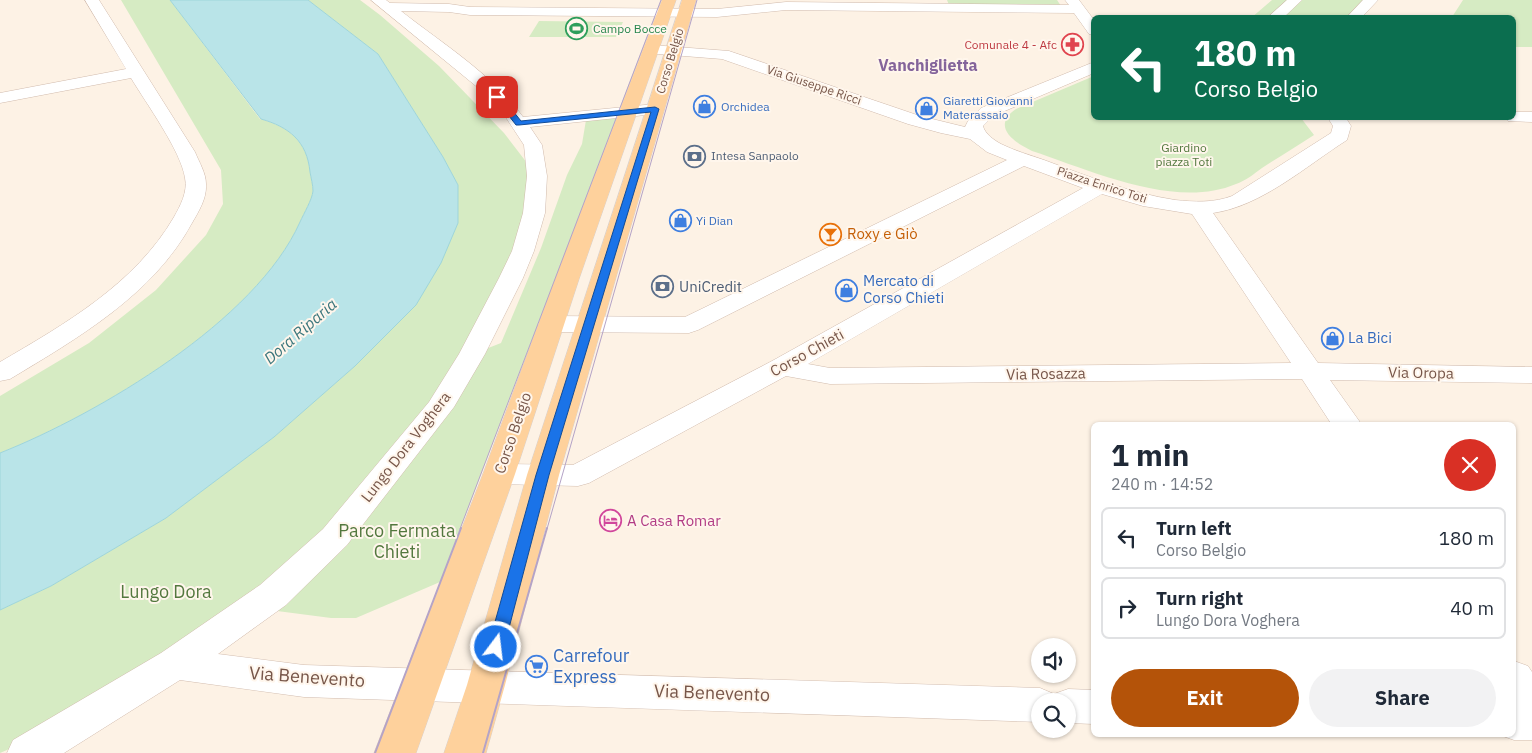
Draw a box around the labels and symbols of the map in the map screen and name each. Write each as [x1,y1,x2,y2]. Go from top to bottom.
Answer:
sports icon: Campo Bocce [565,17,589,41]
place label: Campo Bocce [593,21,667,36]
street label: Corso Belgio [652,26,687,95]
pharmacy icon: Comunale 4 - Afc [1061,33,1085,57]
place label: Comunale 4 - Afc [964,37,1057,52]
district label: Vanchiglietta [878,55,978,75]
street label: Via Giuseppe Ricci [765,61,863,108]
pin [476,76,518,118]
place label: Giaretti Giovanni Materassaio [943,93,1033,122]
shop icon: Orchidea [693,95,717,119]
shop icon: Giaretti Giovanni Materassaio [915,96,939,120]
place label: Orchidea [721,99,770,114]
park label: Giardino piazza Toti [1156,140,1212,169]
bank icon: Intesa Sanpaolo [683,144,707,168]
place label: Intesa Sanpaolo [711,148,799,163]
street label: Piazza Enrico Toti [1055,163,1149,206]
shop icon: Yi Dian [668,209,692,233]
place label: Yi Dian [696,213,733,228]
bar icon: Roxy e Giò [819,222,843,246]
place label: Roxy e Giò [847,224,918,243]
place label: Mercato di Corso Chieti [863,271,944,307]
bank icon: UniCredit [651,275,675,299]
place label: UniCredit [679,277,742,296]
shop icon: Mercato di Corso Chieti [835,278,859,302]
water label: Dora Riparia [259,294,341,368]
street label: Corso Chieti [767,325,847,381]
shop icon: La Bici [1320,326,1344,350]
place label: La Bici [1348,328,1392,347]
street label: Via Oropa [1388,362,1454,383]
street label: Via Rosazza [1006,363,1086,384]
street label: Lungo Dora Voghera [357,388,455,506]
street label: Corso Belgio [490,390,535,476]
hotel icon: A Casa Romar [599,509,623,533]
place label: A Casa Romar [627,511,721,530]
park label: Parco Fermata Chieti [338,519,456,563]
park label: Lungo Dora [120,580,212,603]
position arrow [469,620,521,672]
place label: Carrefour Express [553,644,630,688]
supermarket icon: Carrefour Express [525,654,549,678]
street label: Via Benevento [248,661,366,692]
street label: Via Benevento [654,679,770,706]

